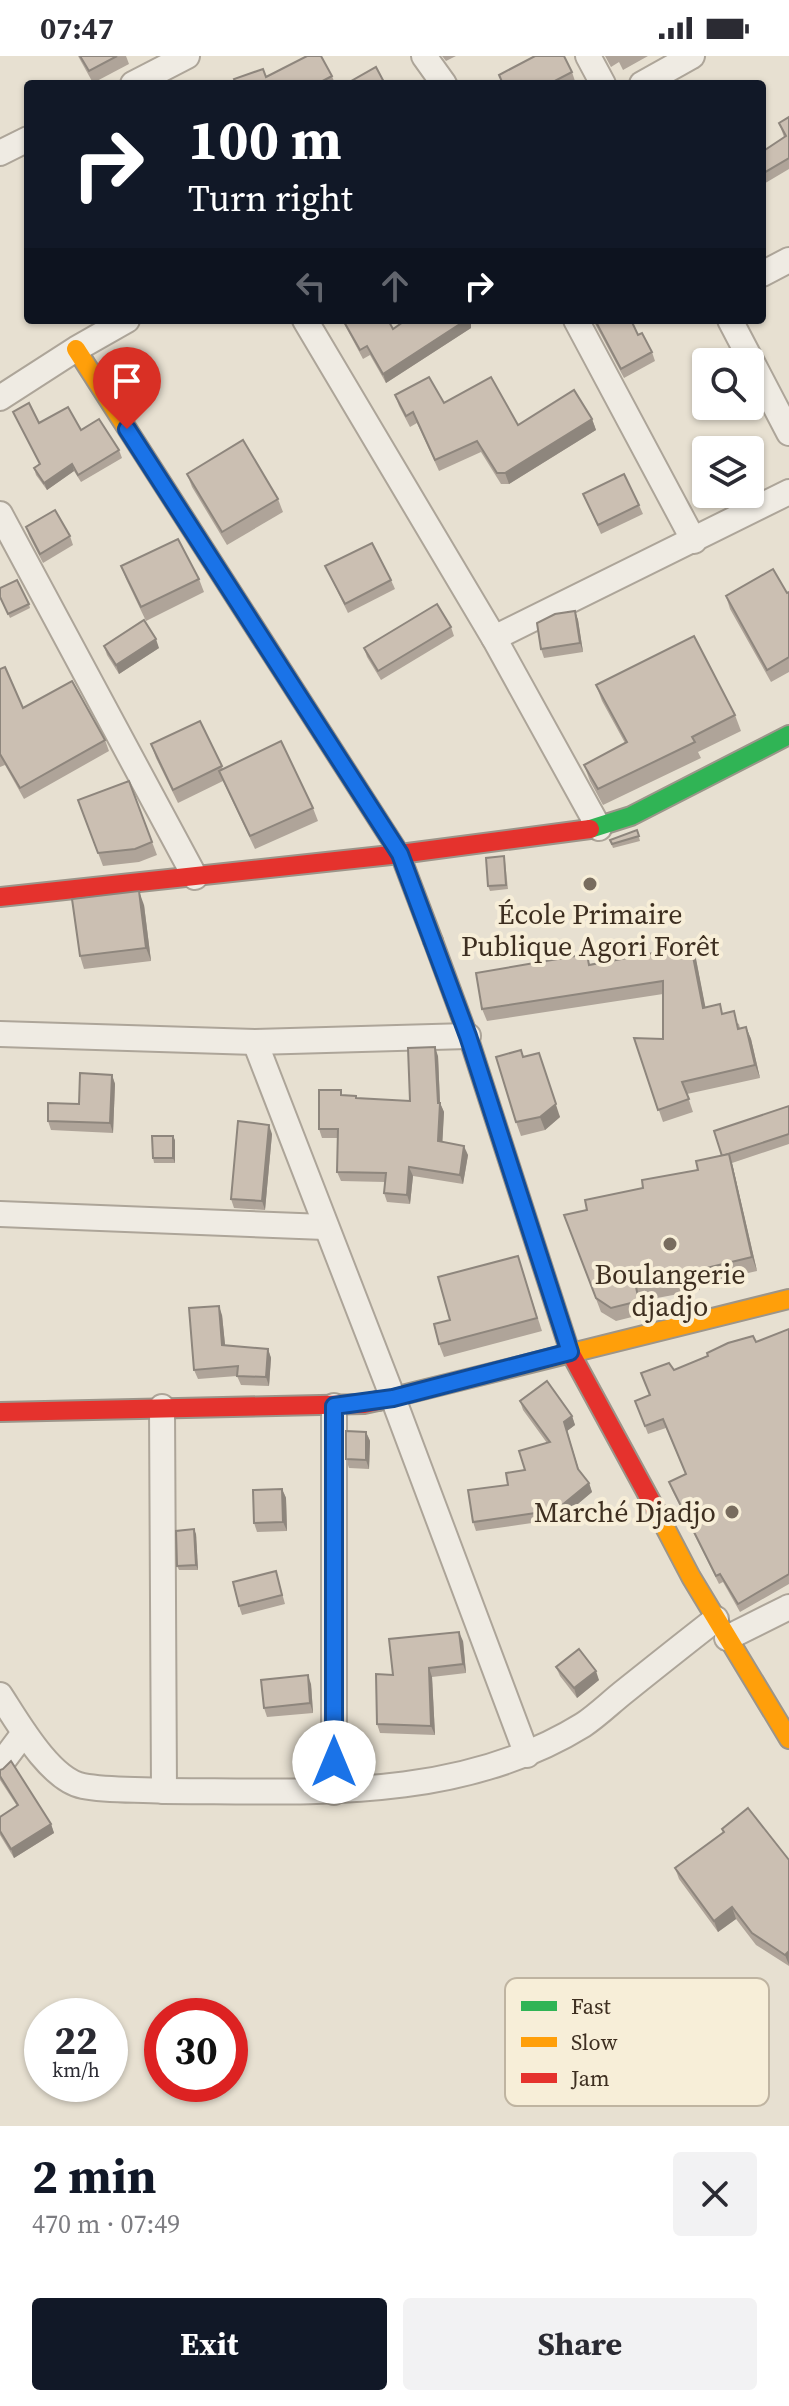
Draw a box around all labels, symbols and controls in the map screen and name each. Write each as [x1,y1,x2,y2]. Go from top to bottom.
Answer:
text: 07:47 [40,8,114,49]
text: 100 m [188,101,342,178]
icon: right [56,112,160,216]
text: Turn right [188,174,353,223]
icon: left [289,264,333,308]
icon: ahead [373,264,417,308]
icon: right [457,264,501,308]
pin [93,347,161,429]
map controls [692,348,764,508]
button: search [692,348,764,420]
icon: arrive [105,359,149,403]
button: layers [692,436,764,508]
marker: École Primaire Publique Agori Forêt [581,875,599,893]
place label: École Primaire Publique Agori Forêt [461,895,720,965]
marker: Boulangerie djadjo [661,1235,679,1253]
place label: Boulangerie djadjo [594,1255,746,1325]
place label: Marché Djadjo [534,1493,716,1531]
marker: Marché Djadjo [723,1503,741,1521]
position arrow [292,1720,376,1804]
legend [505,1978,769,2106]
text: Fast [571,1991,612,2021]
speed limit sign: 30 [144,1998,248,2102]
text: 22 [54,2013,98,2067]
text: Slow [571,2027,618,2057]
text: km/h [52,2056,100,2084]
text: Jam [570,2063,610,2093]
text: 2 min [32,2143,157,2209]
button: close [673,2152,757,2236]
text: 470 m · 07:49 [32,2206,180,2242]
button: Exit [32,2298,387,2390]
button: Share [403,2298,757,2390]

